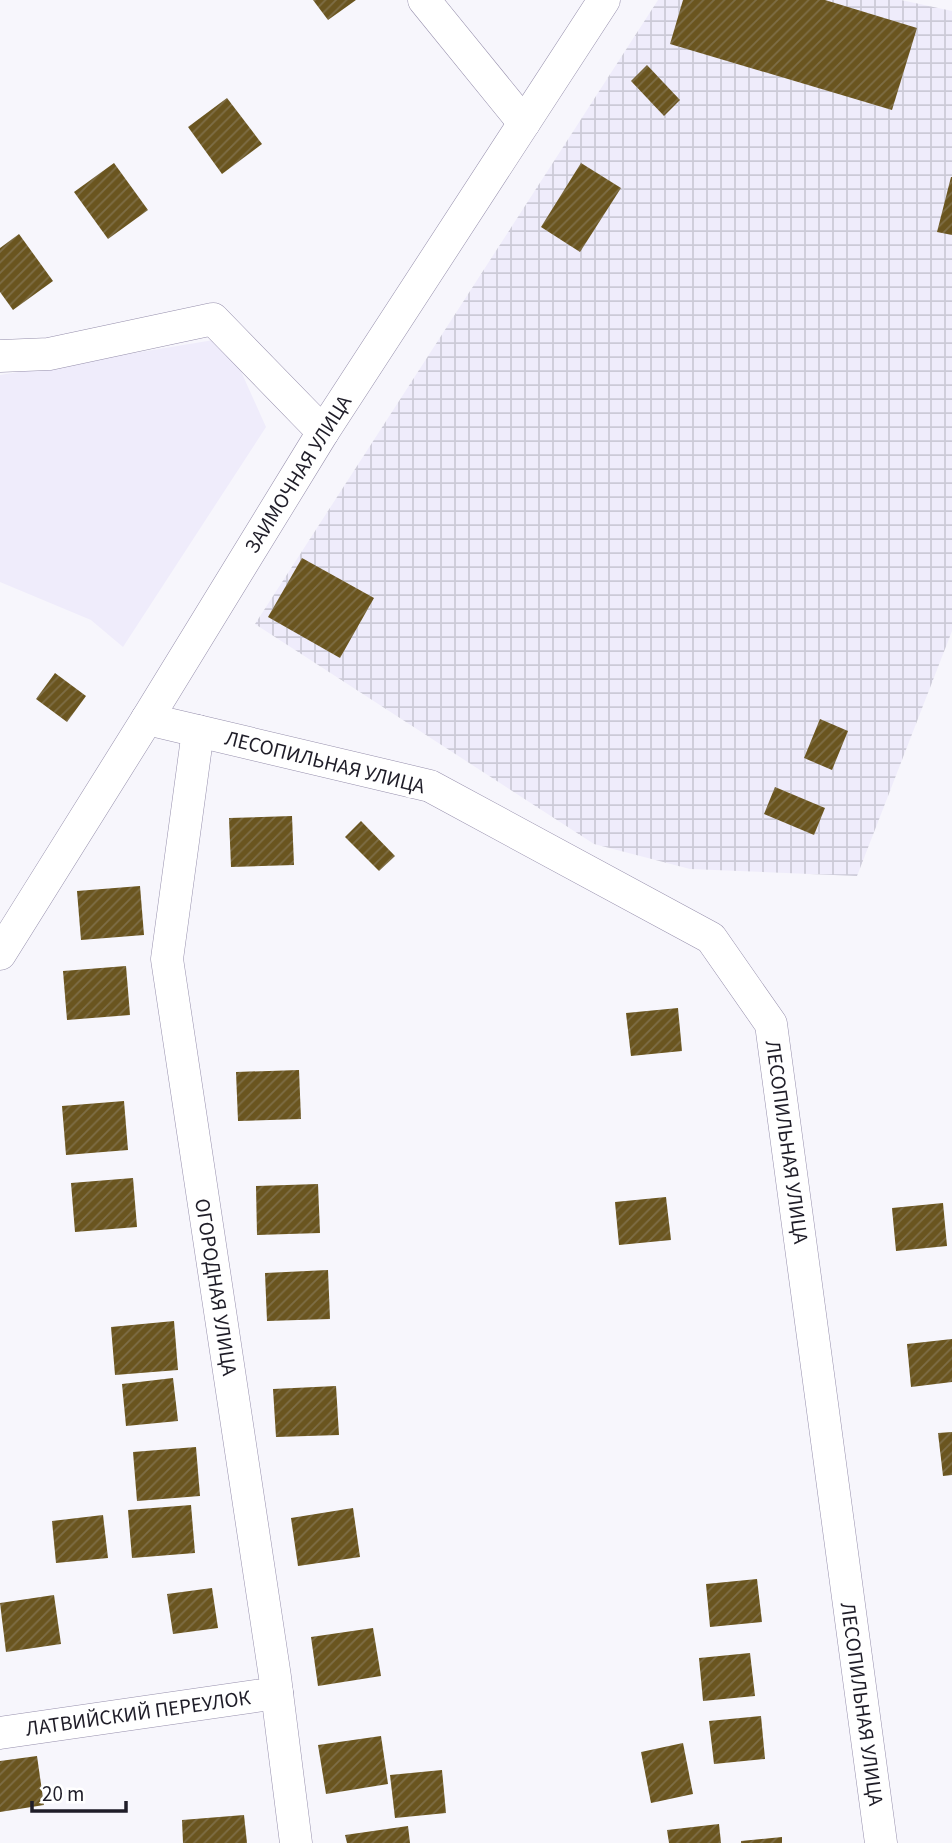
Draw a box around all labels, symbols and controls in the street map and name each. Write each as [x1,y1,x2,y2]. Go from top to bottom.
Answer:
street label: ЗАИМОЧНАЯ УЛИЦА [237,389,359,559]
street label: ЛЕСОПИЛЬНАЯ УЛИЦА [222,723,429,802]
street label: ЛЕСОПИЛЬНАЯ УЛИЦА [758,1038,816,1246]
street label: ОГОРОДНАЯ УЛИЦА [187,1196,245,1378]
street label: ЛЕСОПИЛЬНАЯ УЛИЦА [833,1600,891,1808]
street label: ЛАТВИЙСКИЙ ПЕРЕУЛОК [24,1682,253,1744]
scale bar [32,1770,126,1814]
text: 20 m [42,1779,84,1809]

